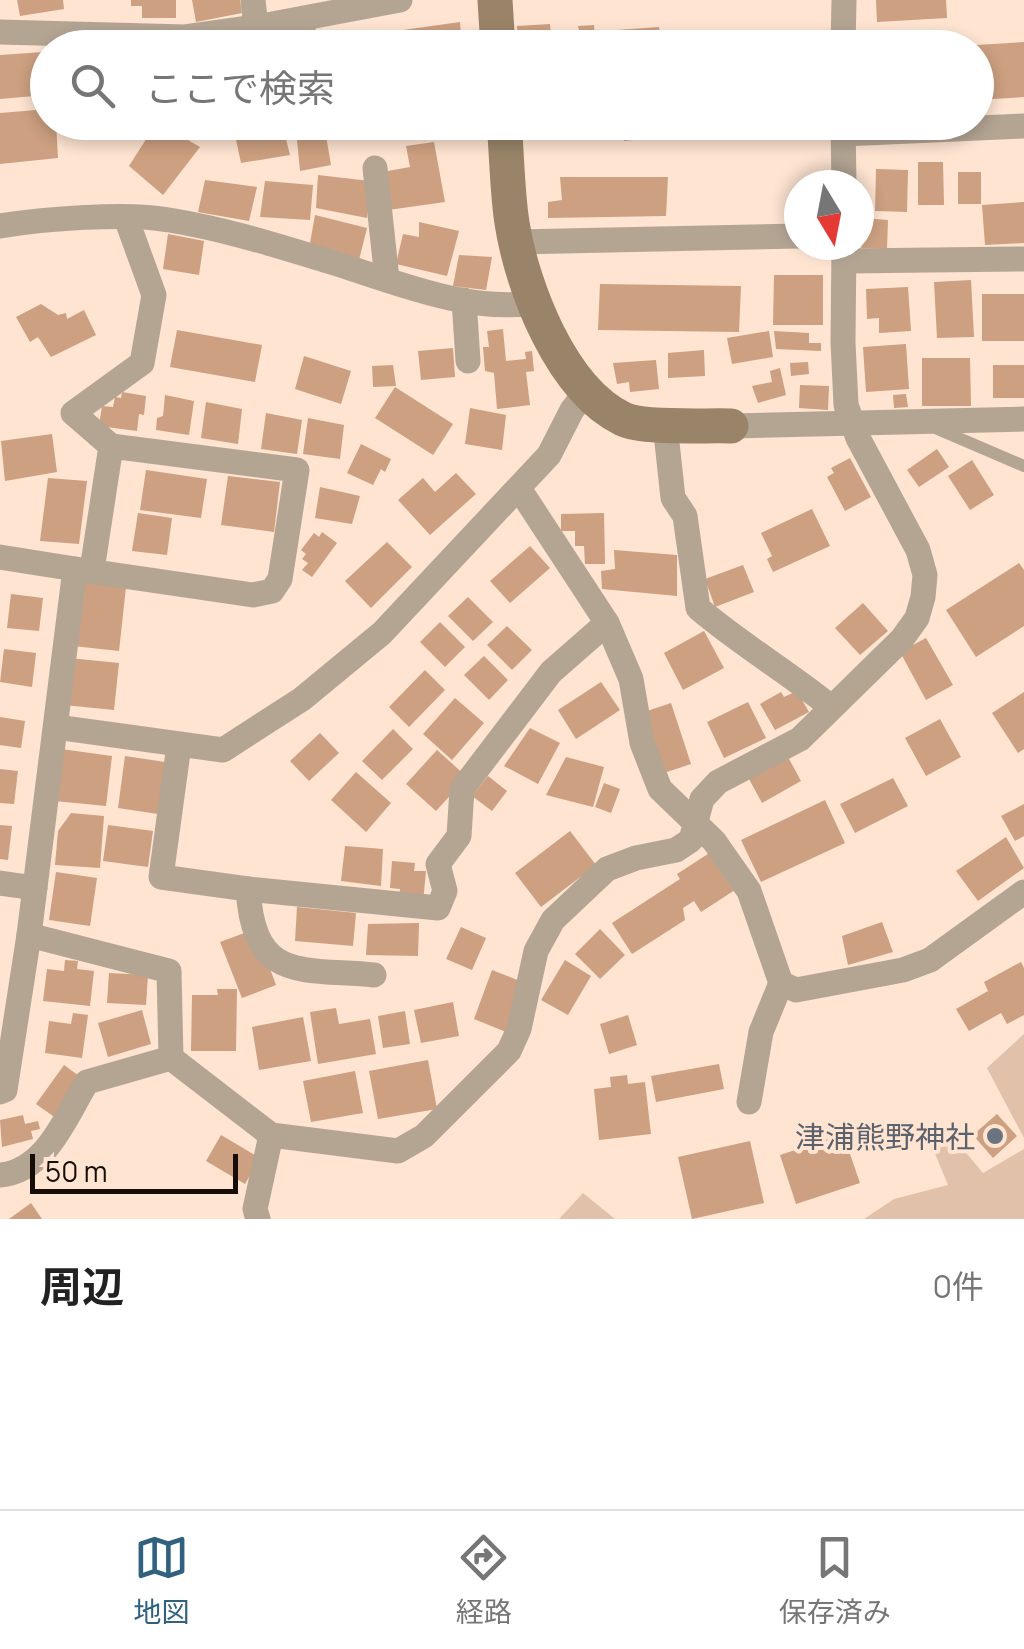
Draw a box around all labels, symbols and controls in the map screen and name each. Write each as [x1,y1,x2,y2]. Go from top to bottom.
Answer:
search box [30,30,994,140]
icon: search [65,58,120,113]
text: ここで検索 [145,61,335,113]
north arrow [784,170,874,260]
place label: 津浦熊野神社 [795,1116,975,1157]
marker: 津浦熊野神社 [984,1125,1006,1147]
scale bar [30,1149,238,1194]
text: 50 m [45,1152,108,1190]
text: 周辺 [40,1257,124,1315]
text: 0件 [932,1264,984,1308]
tab: 地図 [133,1530,189,1630]
tab: 経路 [456,1530,512,1630]
tab: 保存済み [779,1530,891,1630]

